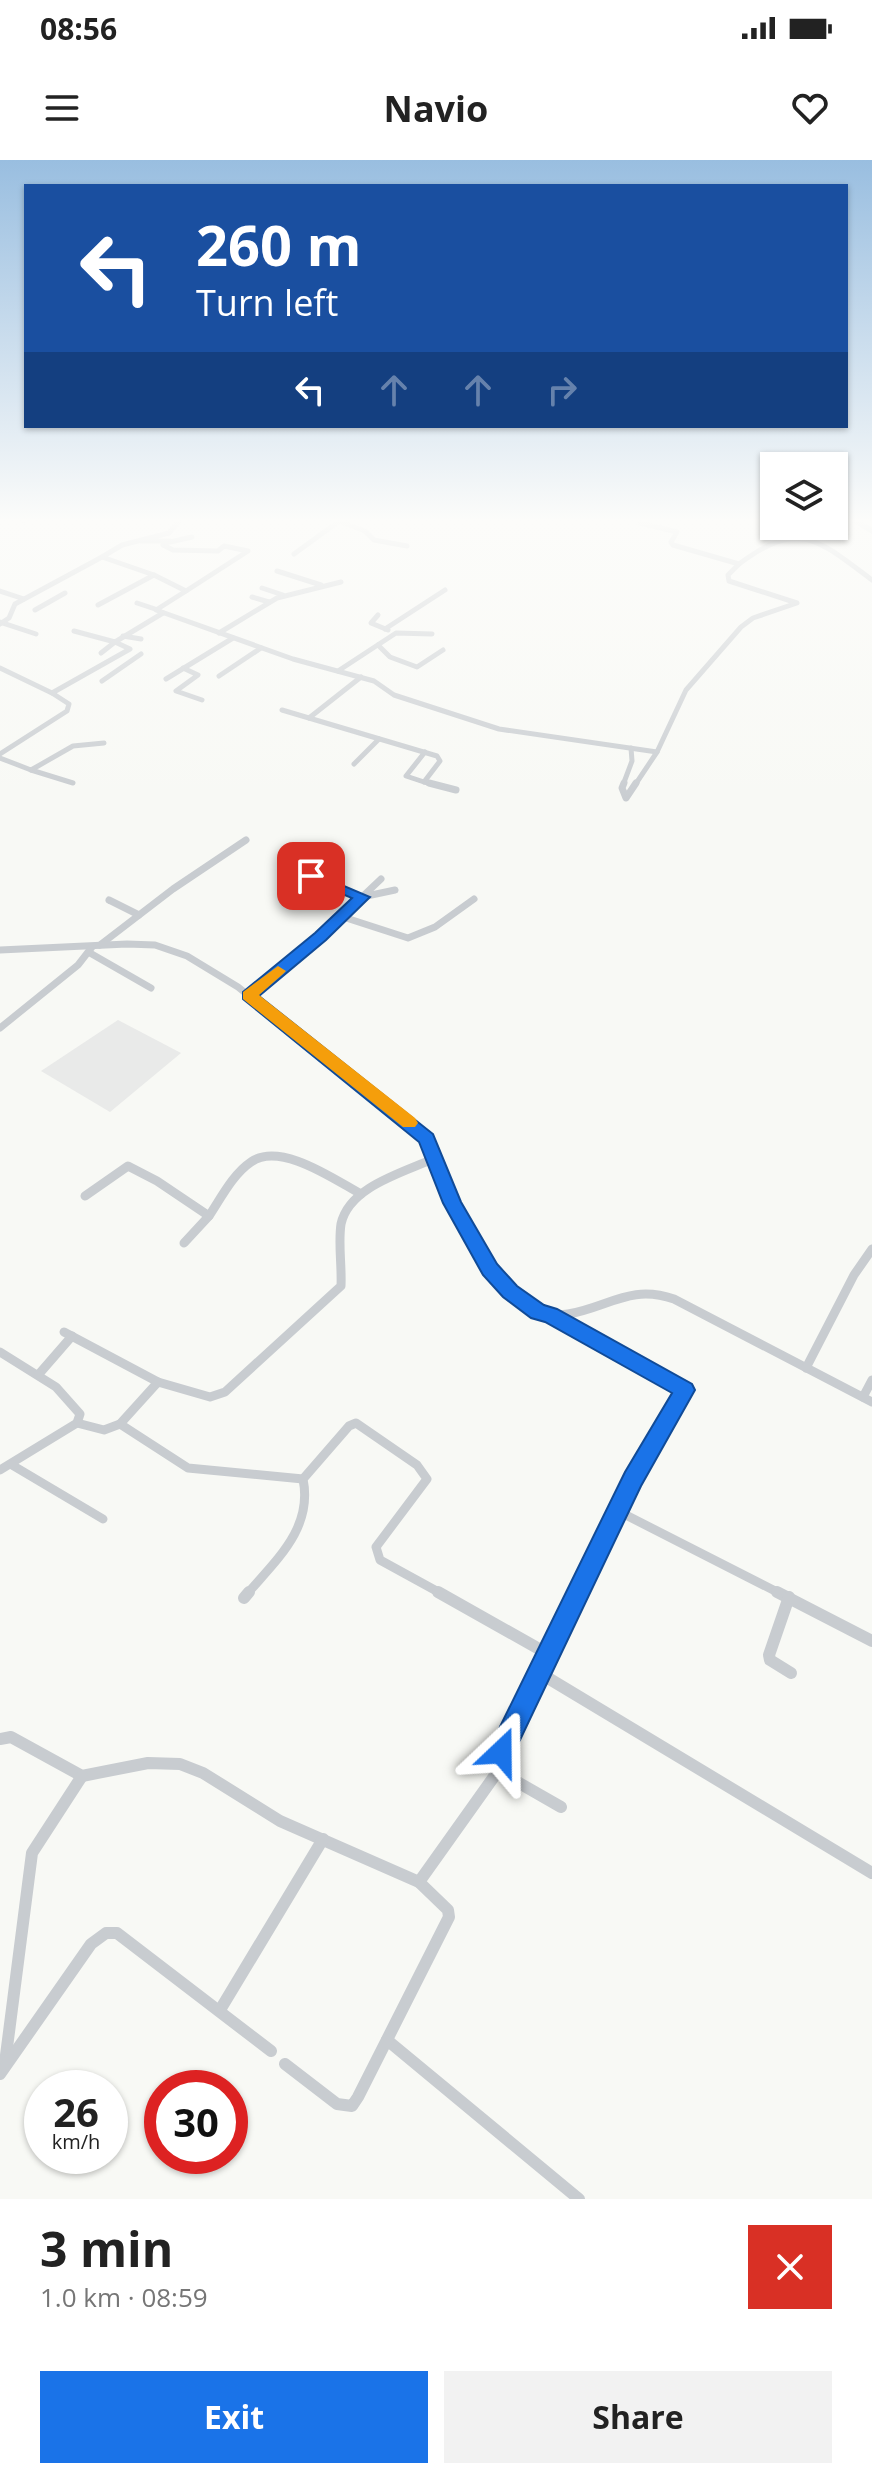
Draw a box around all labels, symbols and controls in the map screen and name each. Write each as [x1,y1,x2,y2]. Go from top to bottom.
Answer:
text: 08:56 [40,8,117,49]
text: Navio [384,84,488,133]
icon: menu [40,86,84,130]
icon: heart [788,86,832,130]
text: 260 m [196,206,362,282]
icon: left [64,216,168,320]
text: Turn left [196,278,338,327]
icon: left [288,368,332,412]
icon: ahead [372,368,416,412]
icon: ahead [456,368,500,412]
icon: right [540,368,584,412]
map controls [760,452,848,540]
button: layers [760,452,848,540]
pin [277,842,345,910]
icon: arrive [289,854,333,898]
position arrow [459,1710,543,1794]
speed limit sign: 30 [144,2070,248,2174]
text: 26 [53,2084,99,2139]
text: km/h [52,2128,100,2155]
text: 3 min [40,2216,173,2281]
button: close [748,2225,832,2309]
text: 1.0 km · 08:59 [40,2279,208,2315]
button: Exit [40,2371,428,2463]
button: Share [444,2371,832,2463]

